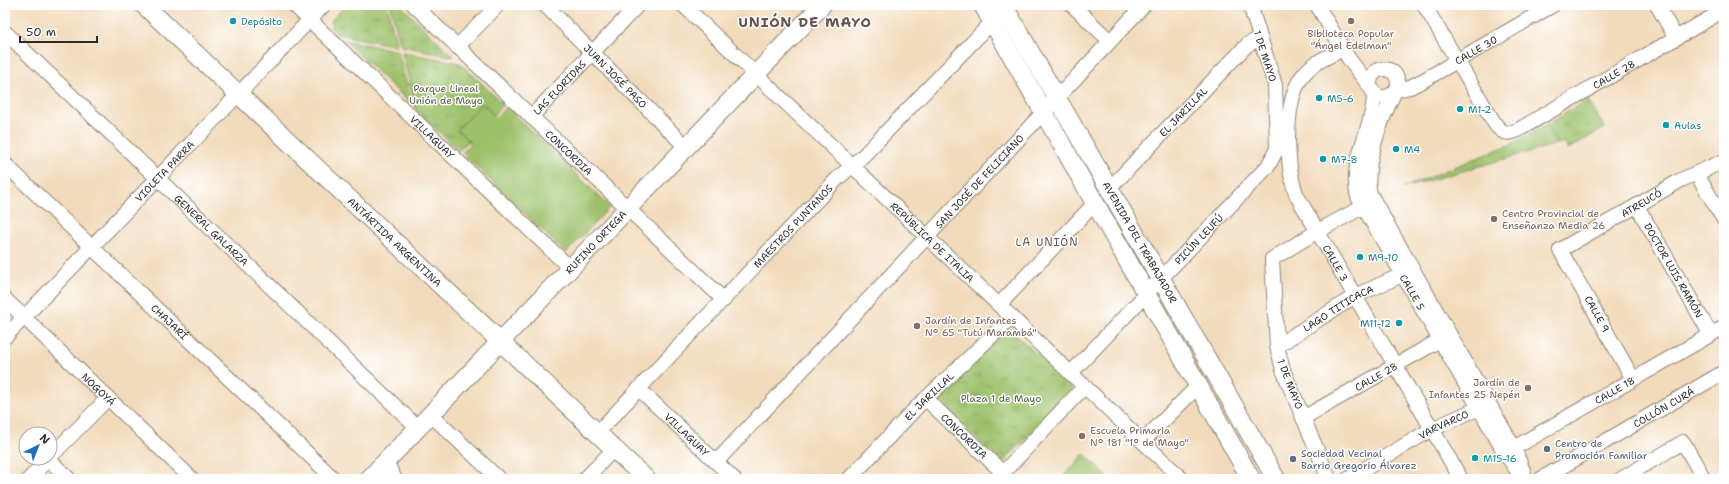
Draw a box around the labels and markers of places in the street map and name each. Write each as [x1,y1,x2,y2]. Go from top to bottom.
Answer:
place label: Depósito [241,15,282,28]
marker: Depósito [228,16,238,26]
marker: Biblioteca Popular "Ángel Edelman" [1346,16,1356,26]
place label: Biblioteca Popular "Ángel Edelman" [1307,27,1395,52]
place label: M5-6 [1327,92,1354,105]
marker: M5-6 [1314,93,1324,103]
place label: M1-2 [1468,103,1491,116]
marker: M1-2 [1455,104,1465,114]
place label: Aulas [1674,119,1701,132]
marker: Aulas [1661,120,1671,130]
place label: M4 [1404,143,1420,156]
marker: M4 [1391,144,1401,154]
place label: M7-8 [1331,153,1358,166]
marker: M7-8 [1318,154,1328,164]
place label: Centro Provincial de Enseñanza Media 26 [1502,207,1605,232]
marker: Centro Provincial de Enseñanza Media 26 [1489,214,1499,224]
place label: M9-10 [1368,251,1398,264]
marker: M9-10 [1355,252,1365,262]
place label: Jardín de Infantes N° 65 "Tutú Marambá" [925,314,1037,339]
place label: M11-12 [1360,317,1391,330]
marker: M11-12 [1394,318,1404,328]
marker: Jardín de Infantes N° 65 "Tutú Marambá" [912,321,922,331]
place label: Jardín de Infantes 25 Nepén [1429,376,1520,401]
marker: Jardín de Infantes 25 Nepén [1523,383,1533,393]
place label: Escuela Primaria N° 181 "1° de Mayo" [1090,424,1189,449]
marker: Escuela Primaria N° 181 "1° de Mayo" [1077,431,1087,441]
place label: Centro de Promoción Familiar [1555,437,1648,462]
marker: Centro de Promoción Familiar [1542,444,1552,454]
place label: Sociedad Vecinal Barrio Gregorio Álvarez [1301,447,1417,472]
place label: M15-16 [1483,452,1517,465]
marker: M15-16 [1470,453,1480,463]
marker: Sociedad Vecinal Barrio Gregorio Álvarez [1288,454,1298,464]

